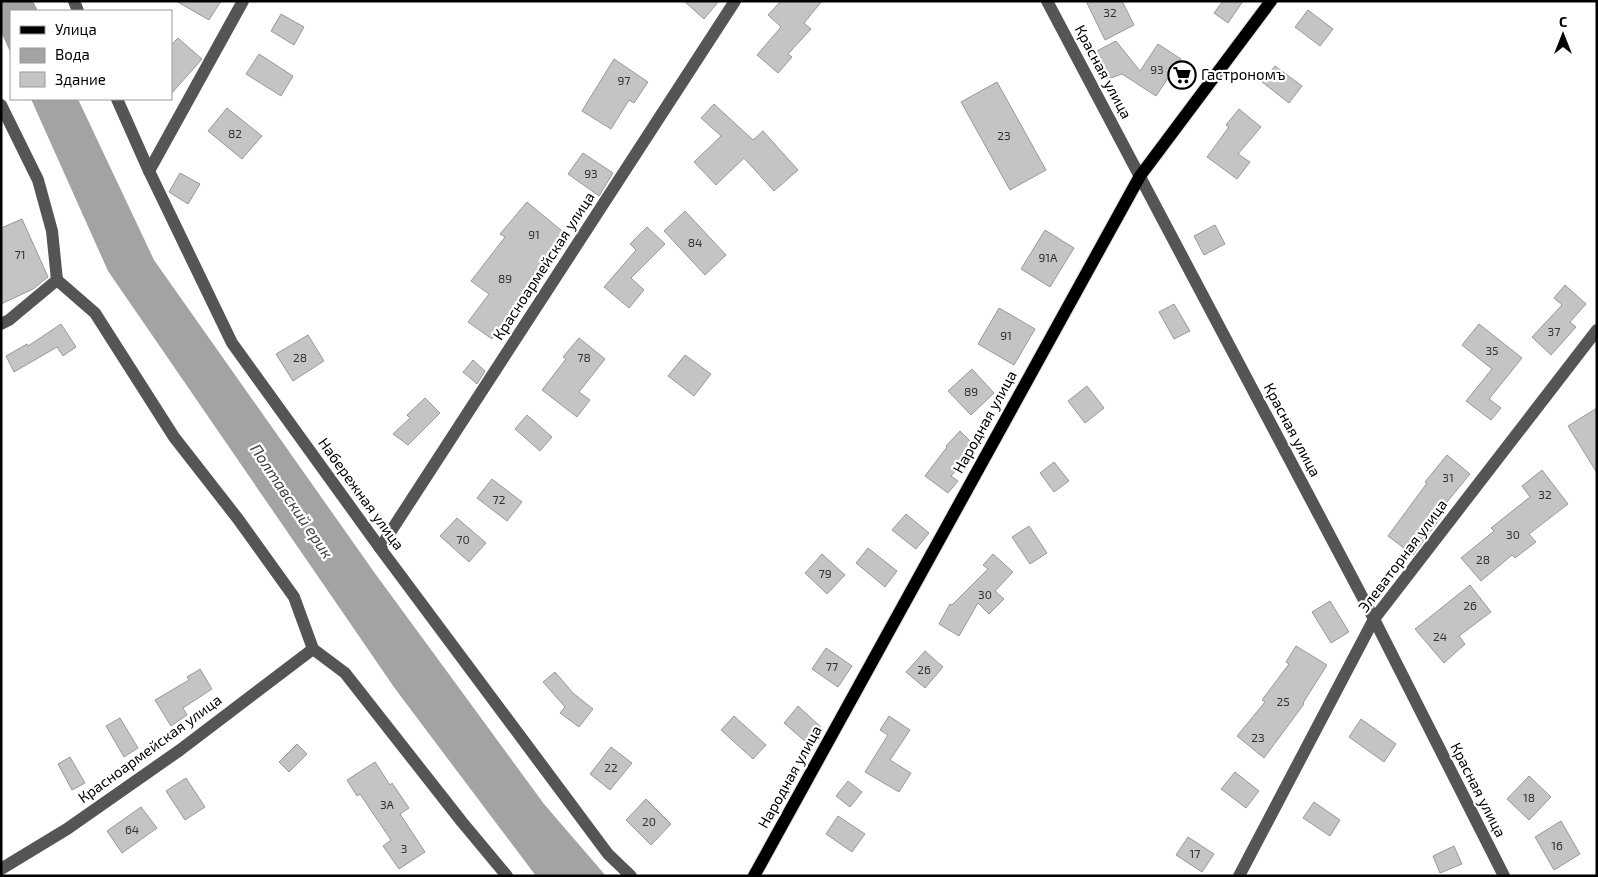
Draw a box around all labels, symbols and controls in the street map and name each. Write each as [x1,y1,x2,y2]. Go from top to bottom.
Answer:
house number: 32 [1103,5,1117,19]
legend [10,10,172,100]
north arrow [1538,10,1588,60]
text: С [1559,13,1567,30]
text: Улица [55,20,97,38]
street label: Красная улица [1071,21,1136,122]
text: Вода [55,45,90,63]
supermarket icon: Гастрономъ [1167,60,1197,90]
house number: 93 [1150,62,1164,76]
place label: Гастрономъ [1201,65,1285,83]
text: Здание [55,70,106,88]
house number: 97 [617,73,631,87]
house number: 82 [228,126,242,140]
house number: 23 [997,128,1011,142]
house number: 93 [584,166,598,180]
street label: Красноармейская улица [489,188,599,343]
house number: 91 [528,227,540,241]
house number: 84 [688,235,702,249]
house number: 71 [15,247,25,261]
house number: 91А [1038,250,1058,264]
house number: 89 [498,271,512,285]
house number: 37 [1548,324,1560,338]
house number: 91 [1000,328,1012,342]
house number: 35 [1485,343,1499,357]
house number: 28 [293,350,307,364]
house number: 78 [577,350,591,364]
street label: Народная улица [948,367,1021,476]
street label: Красная улица [1260,379,1325,480]
house number: 89 [964,384,978,398]
street label: Набережная улица [314,434,408,553]
water label: Полтавский ерик [247,440,338,562]
house number: 31 [1442,470,1454,484]
house number: 32 [1538,487,1552,501]
house number: 72 [493,492,506,506]
street label: Элеваторная улица [1354,495,1451,616]
house number: 30 [1506,527,1520,541]
house number: 70 [456,532,470,546]
house number: 28 [1476,552,1490,566]
house number: 79 [818,566,832,580]
house number: 30 [978,587,992,601]
house number: 26 [1463,598,1477,612]
house number: 24 [1433,629,1447,643]
house number: 77 [826,659,838,673]
house number: 26 [917,662,931,676]
street label: Красноармейская улица [74,690,225,807]
house number: 25 [1276,694,1290,708]
street label: Народная улица [753,722,826,831]
house number: 23 [1251,730,1265,744]
street label: Красная улица [1446,739,1510,840]
house number: 22 [604,760,618,774]
house number: 18 [1523,790,1535,804]
house number: 3А [380,797,395,811]
house number: 20 [642,814,656,828]
house number: 64 [125,822,139,836]
house number: 16 [1551,838,1563,852]
house number: 3 [401,841,407,855]
house number: 17 [1190,846,1200,860]

